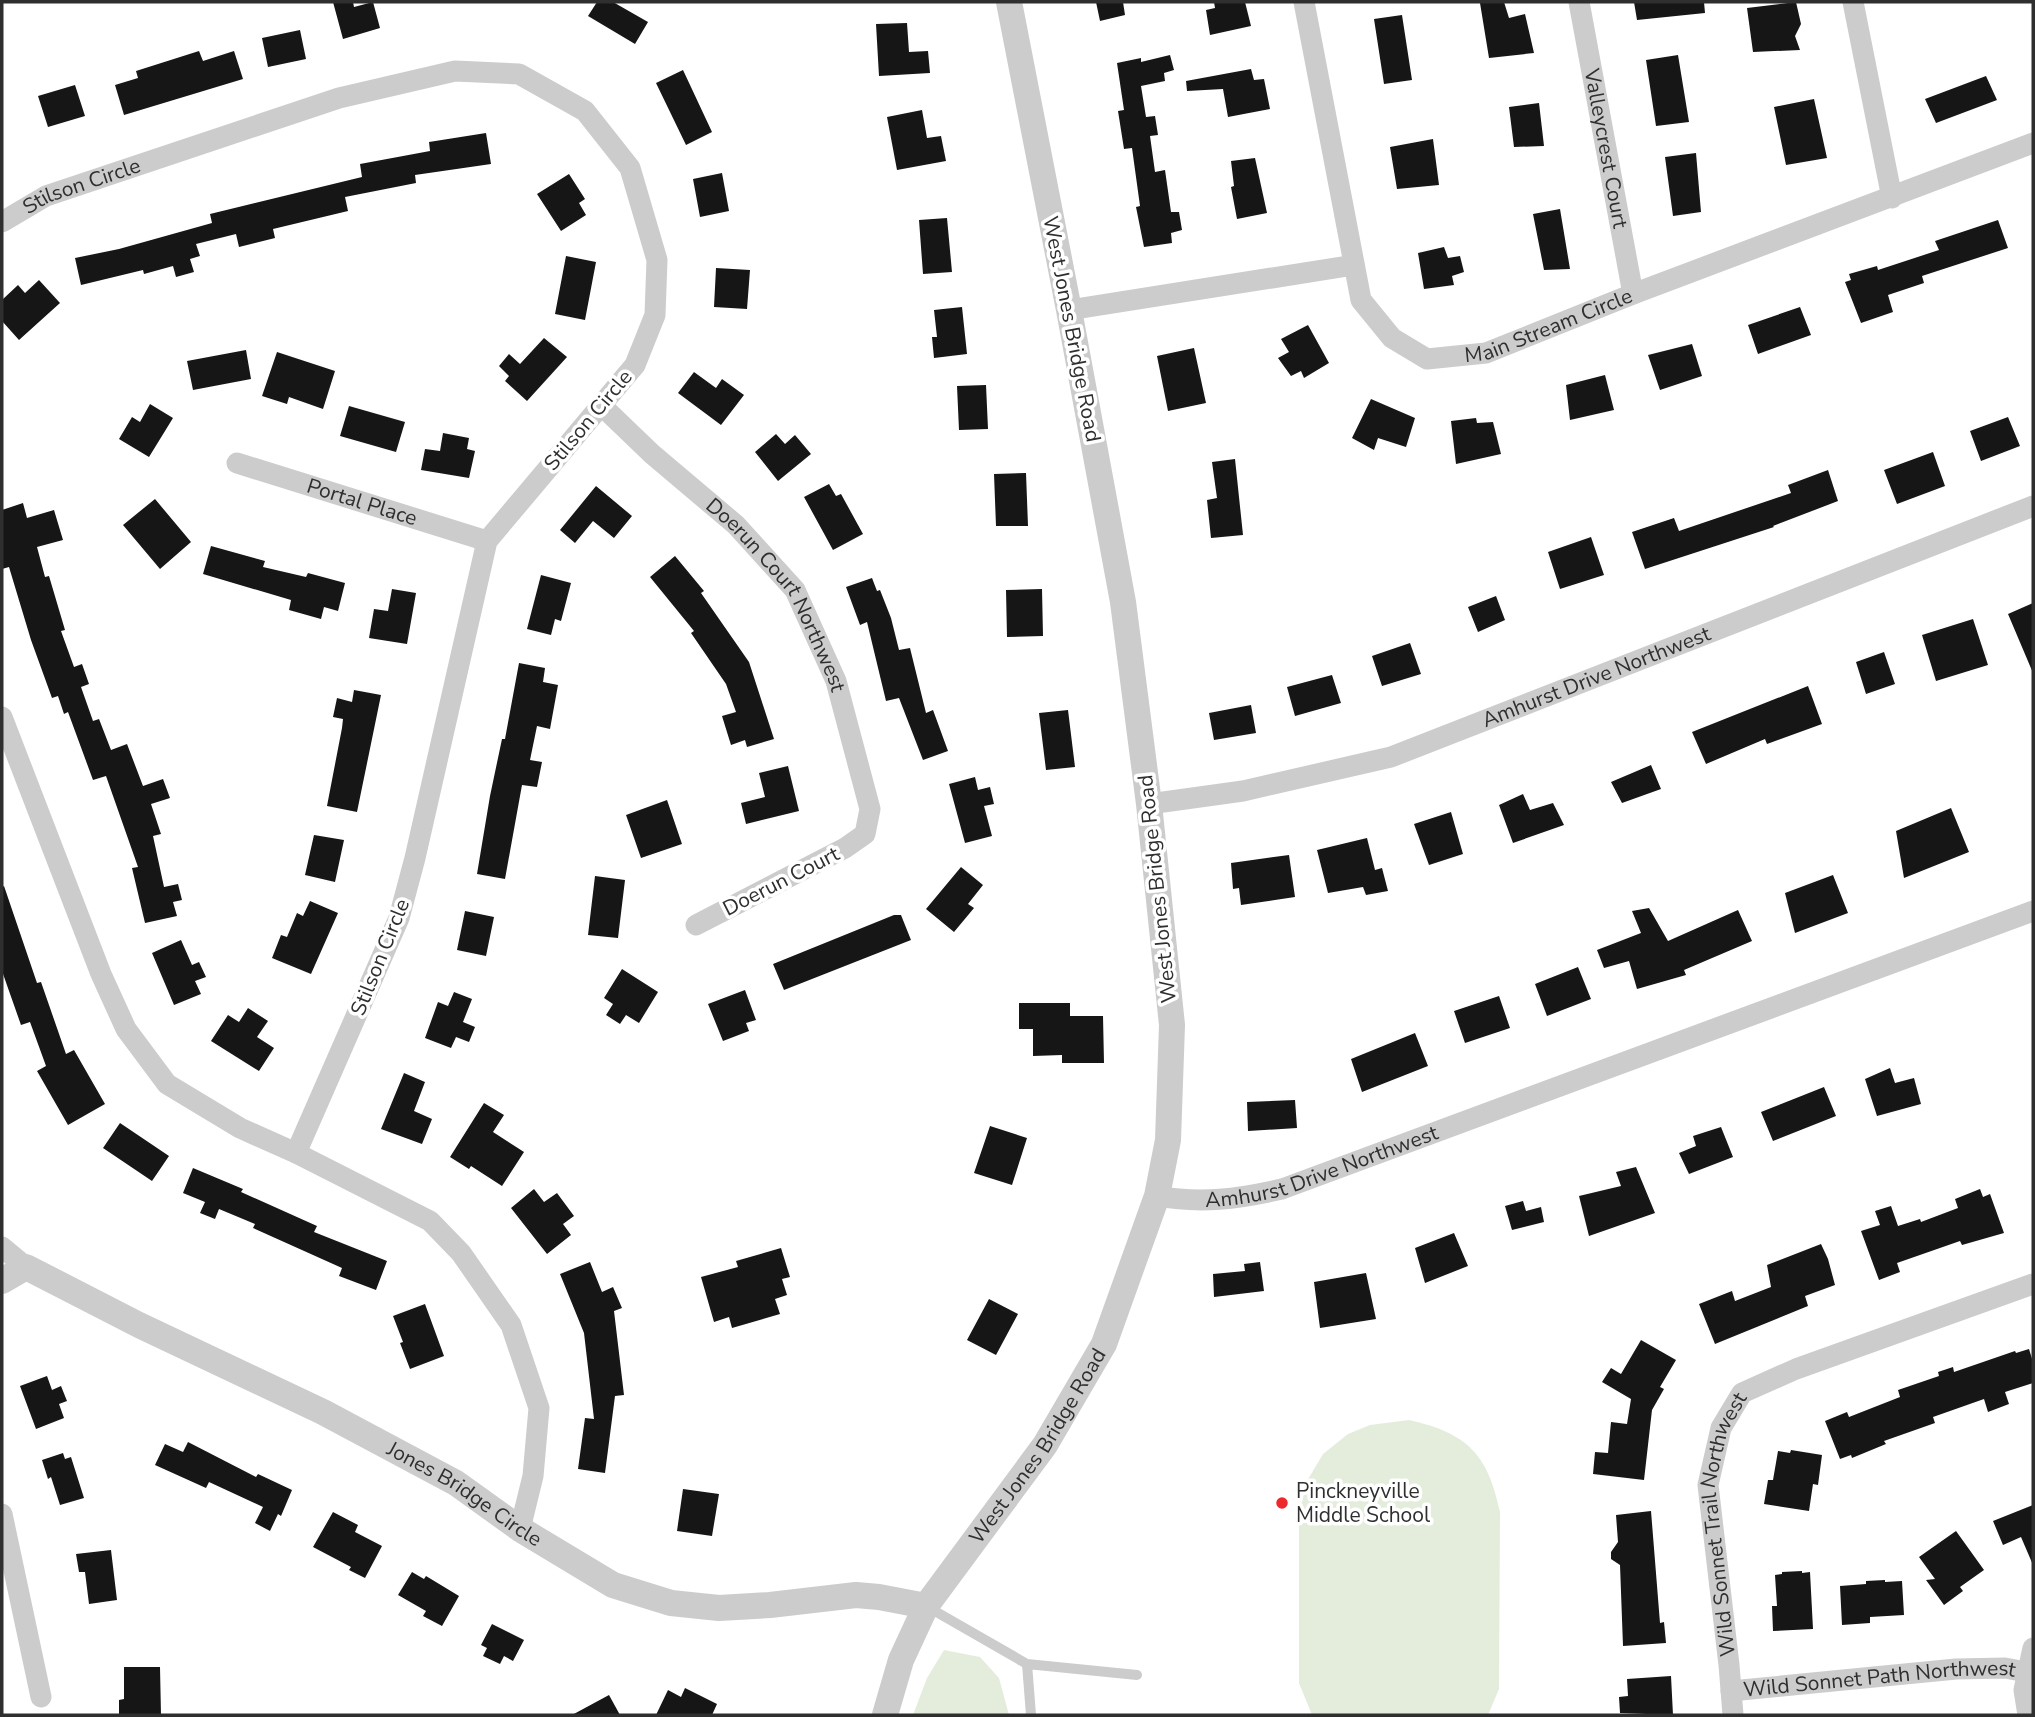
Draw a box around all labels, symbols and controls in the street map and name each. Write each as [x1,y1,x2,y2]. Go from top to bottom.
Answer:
street label: Valleycrest Court [1577,65,1635,231]
street label: Stilson Circle [17,151,144,221]
street label: West Jones Bridge Road [1036,214,1108,444]
street label: Main Stream Circle [1463,282,1636,369]
street label: Stilson Circle [538,364,638,476]
street label: Portal Place [303,472,421,532]
street label: Doerun Court Northwest [700,491,852,695]
street label: Amhurst Drive Northwest [1478,619,1715,734]
street label: West Jones Bridge Road [1131,773,1183,1005]
street label: Doerun Court [718,839,845,922]
street label: Stilson Circle [344,894,416,1020]
street label: Amhurst Drive Northwest [1205,1118,1443,1214]
street label: West Jones Bridge Road [963,1343,1112,1550]
street label: Wild Sonnet Trail Northwest [1694,1386,1754,1658]
street label: Jones Bridge Circle [381,1434,547,1553]
place label: Pinckneyville Middle School [1296,1477,1431,1529]
marker: Pinckneyville Middle School [1274,1495,1290,1511]
street label: Wild Sonnet Path Northwest [1742,1654,2019,1704]

